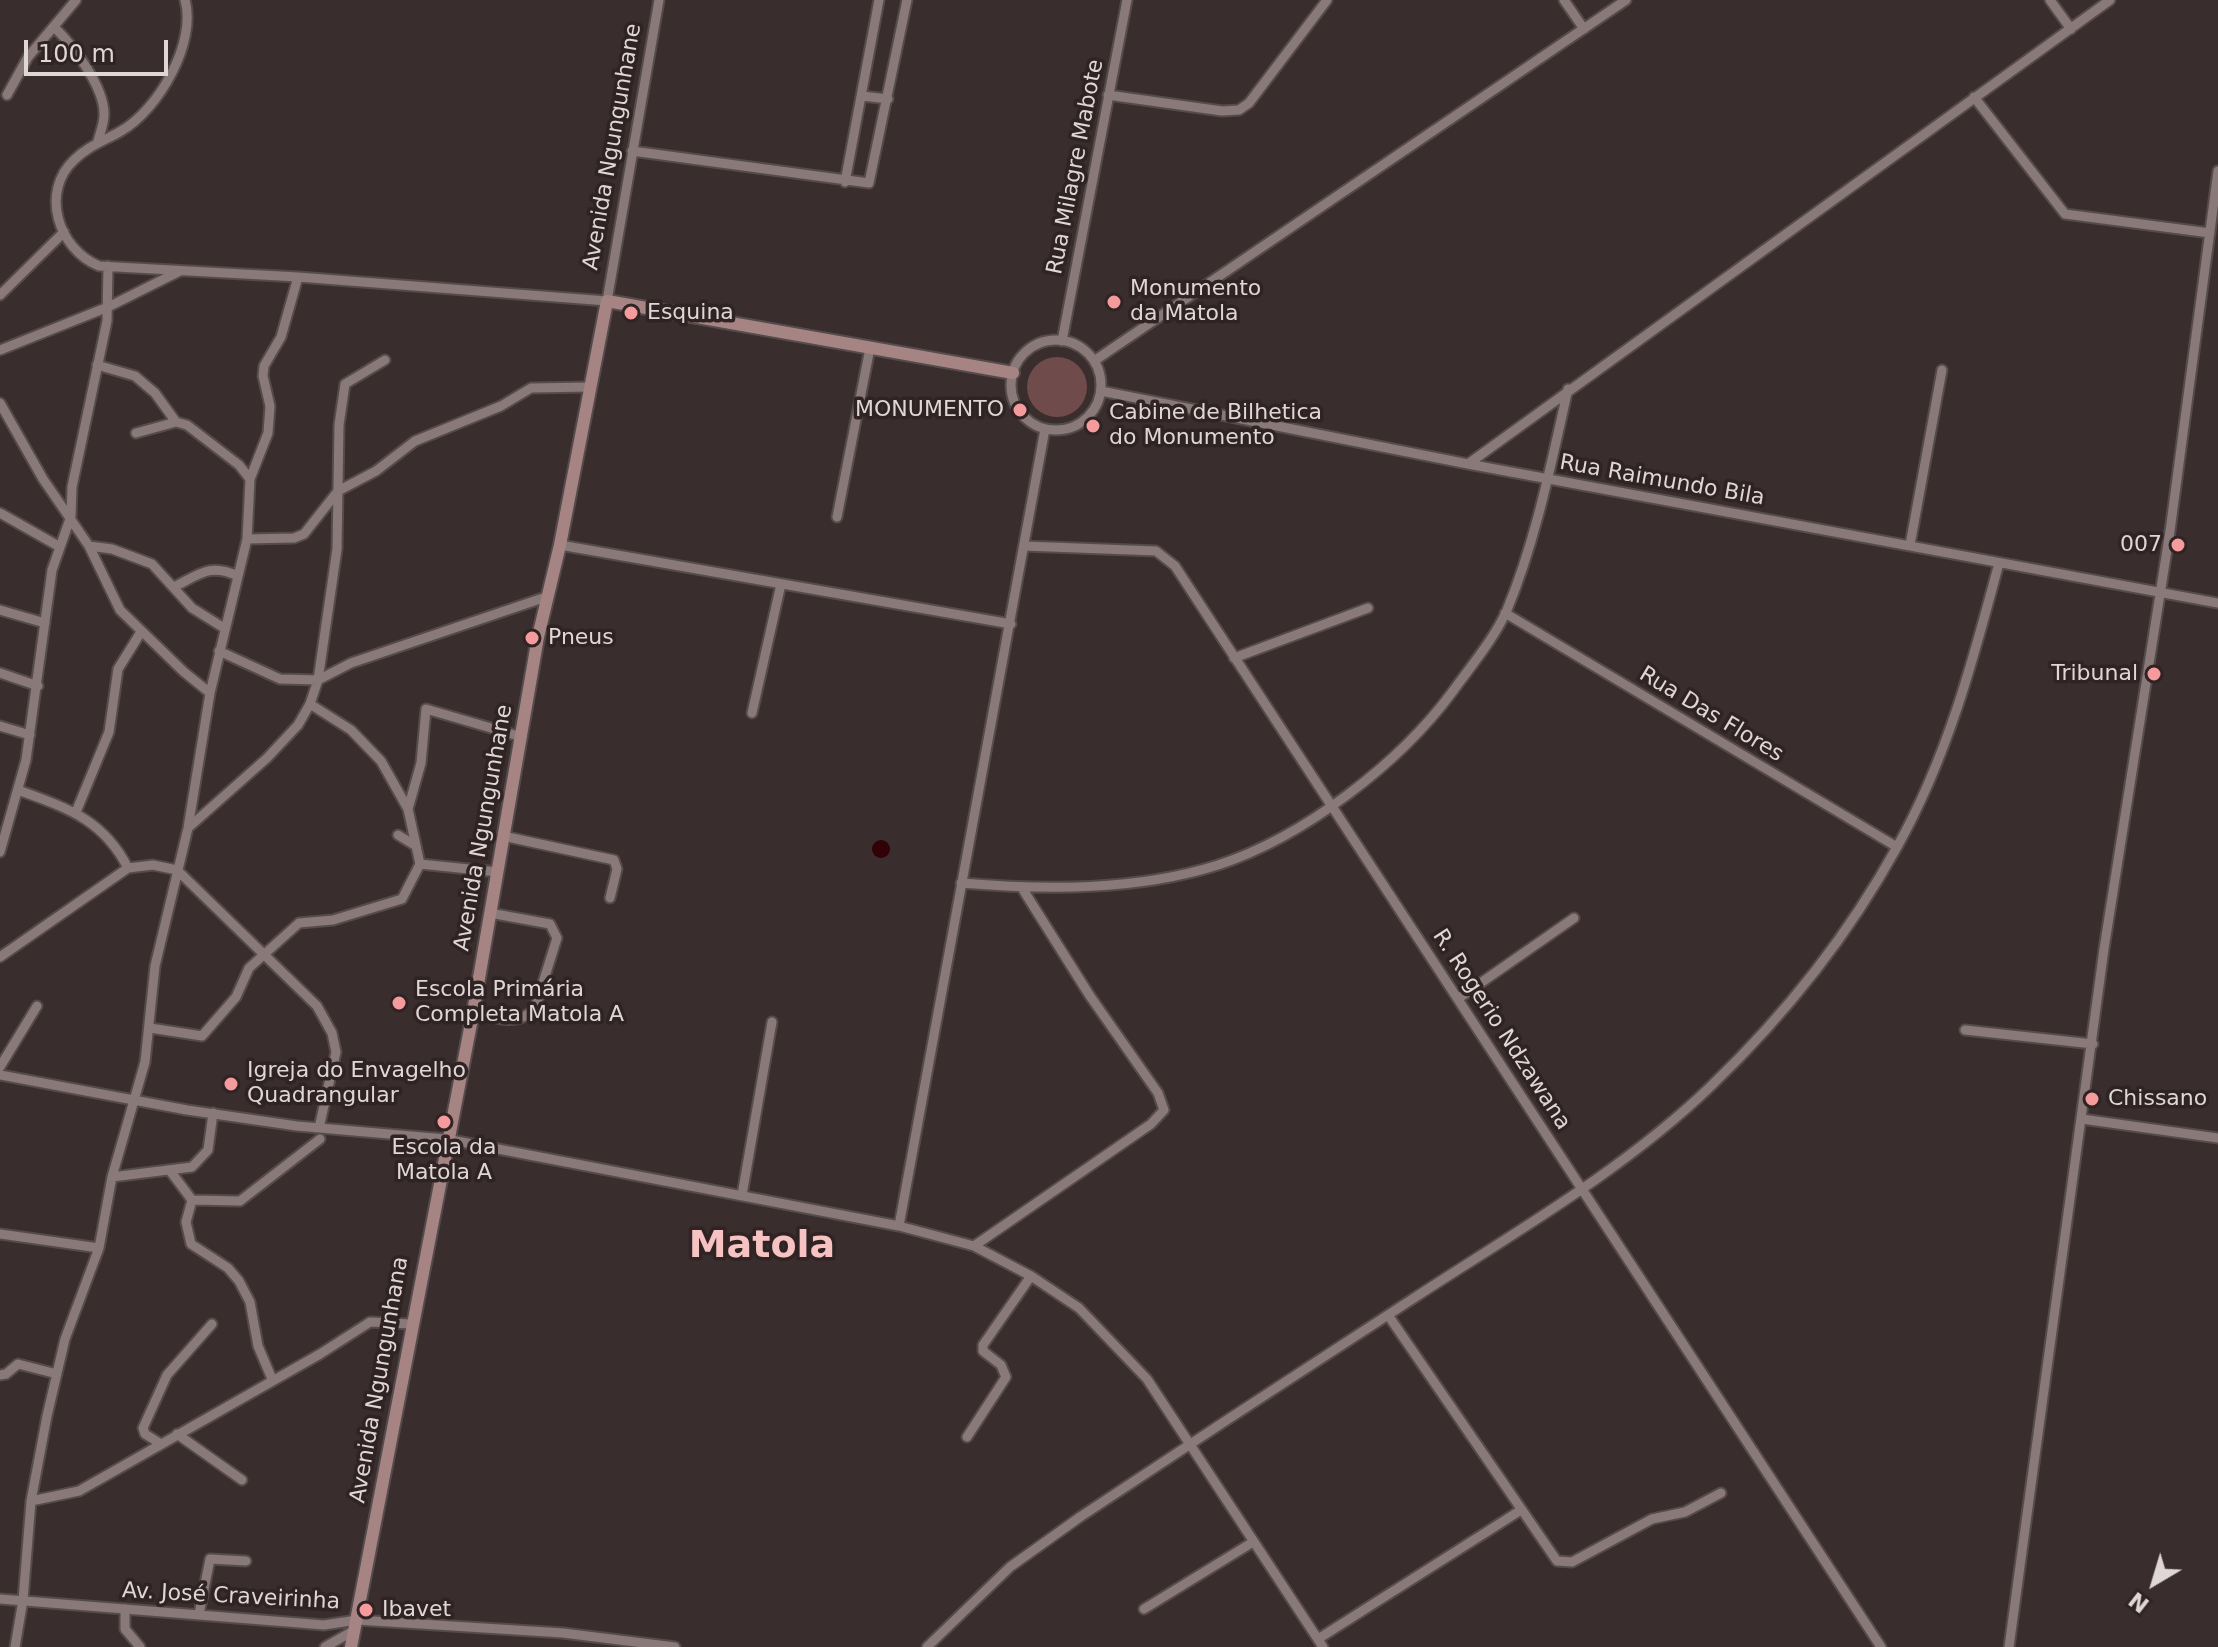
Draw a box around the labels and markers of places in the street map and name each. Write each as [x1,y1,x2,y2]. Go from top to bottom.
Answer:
place label: Monumento da Matola [1130,276,1261,328]
marker: Monumento da Matola [1105,293,1123,311]
place label: Esquina [647,300,734,326]
marker: Esquina [622,304,640,322]
place label: MONUMENTO [855,397,1004,423]
place label: Cabine de Bilhetica do Monumento [1109,400,1322,452]
marker: MONUMENTO [1011,401,1029,419]
marker: Cabine de Bilhetica do Monumento [1084,417,1102,435]
place label: 007 [2120,532,2162,558]
marker: 007 [2169,536,2187,554]
place label: Pneus [548,625,614,651]
marker: Pneus [523,629,541,647]
place label: Tribunal [2051,661,2138,687]
marker: Tribunal [2145,665,2163,683]
place label: Escola Primária Completa Matola A [415,977,624,1028]
marker: Escola Primária Completa Matola A [390,994,408,1012]
place label: Igreja do Envagelho Quadrangular [247,1058,466,1110]
marker: Igreja do Envagelho Quadrangular [222,1075,240,1093]
place label: Chissano [2108,1086,2207,1112]
marker: Chissano [2083,1090,2101,1108]
marker: Escola da Matola A [435,1113,453,1131]
place label: Escola da Matola A [392,1135,496,1186]
place label: Ibavet [382,1597,451,1623]
marker: Ibavet [357,1601,375,1619]

